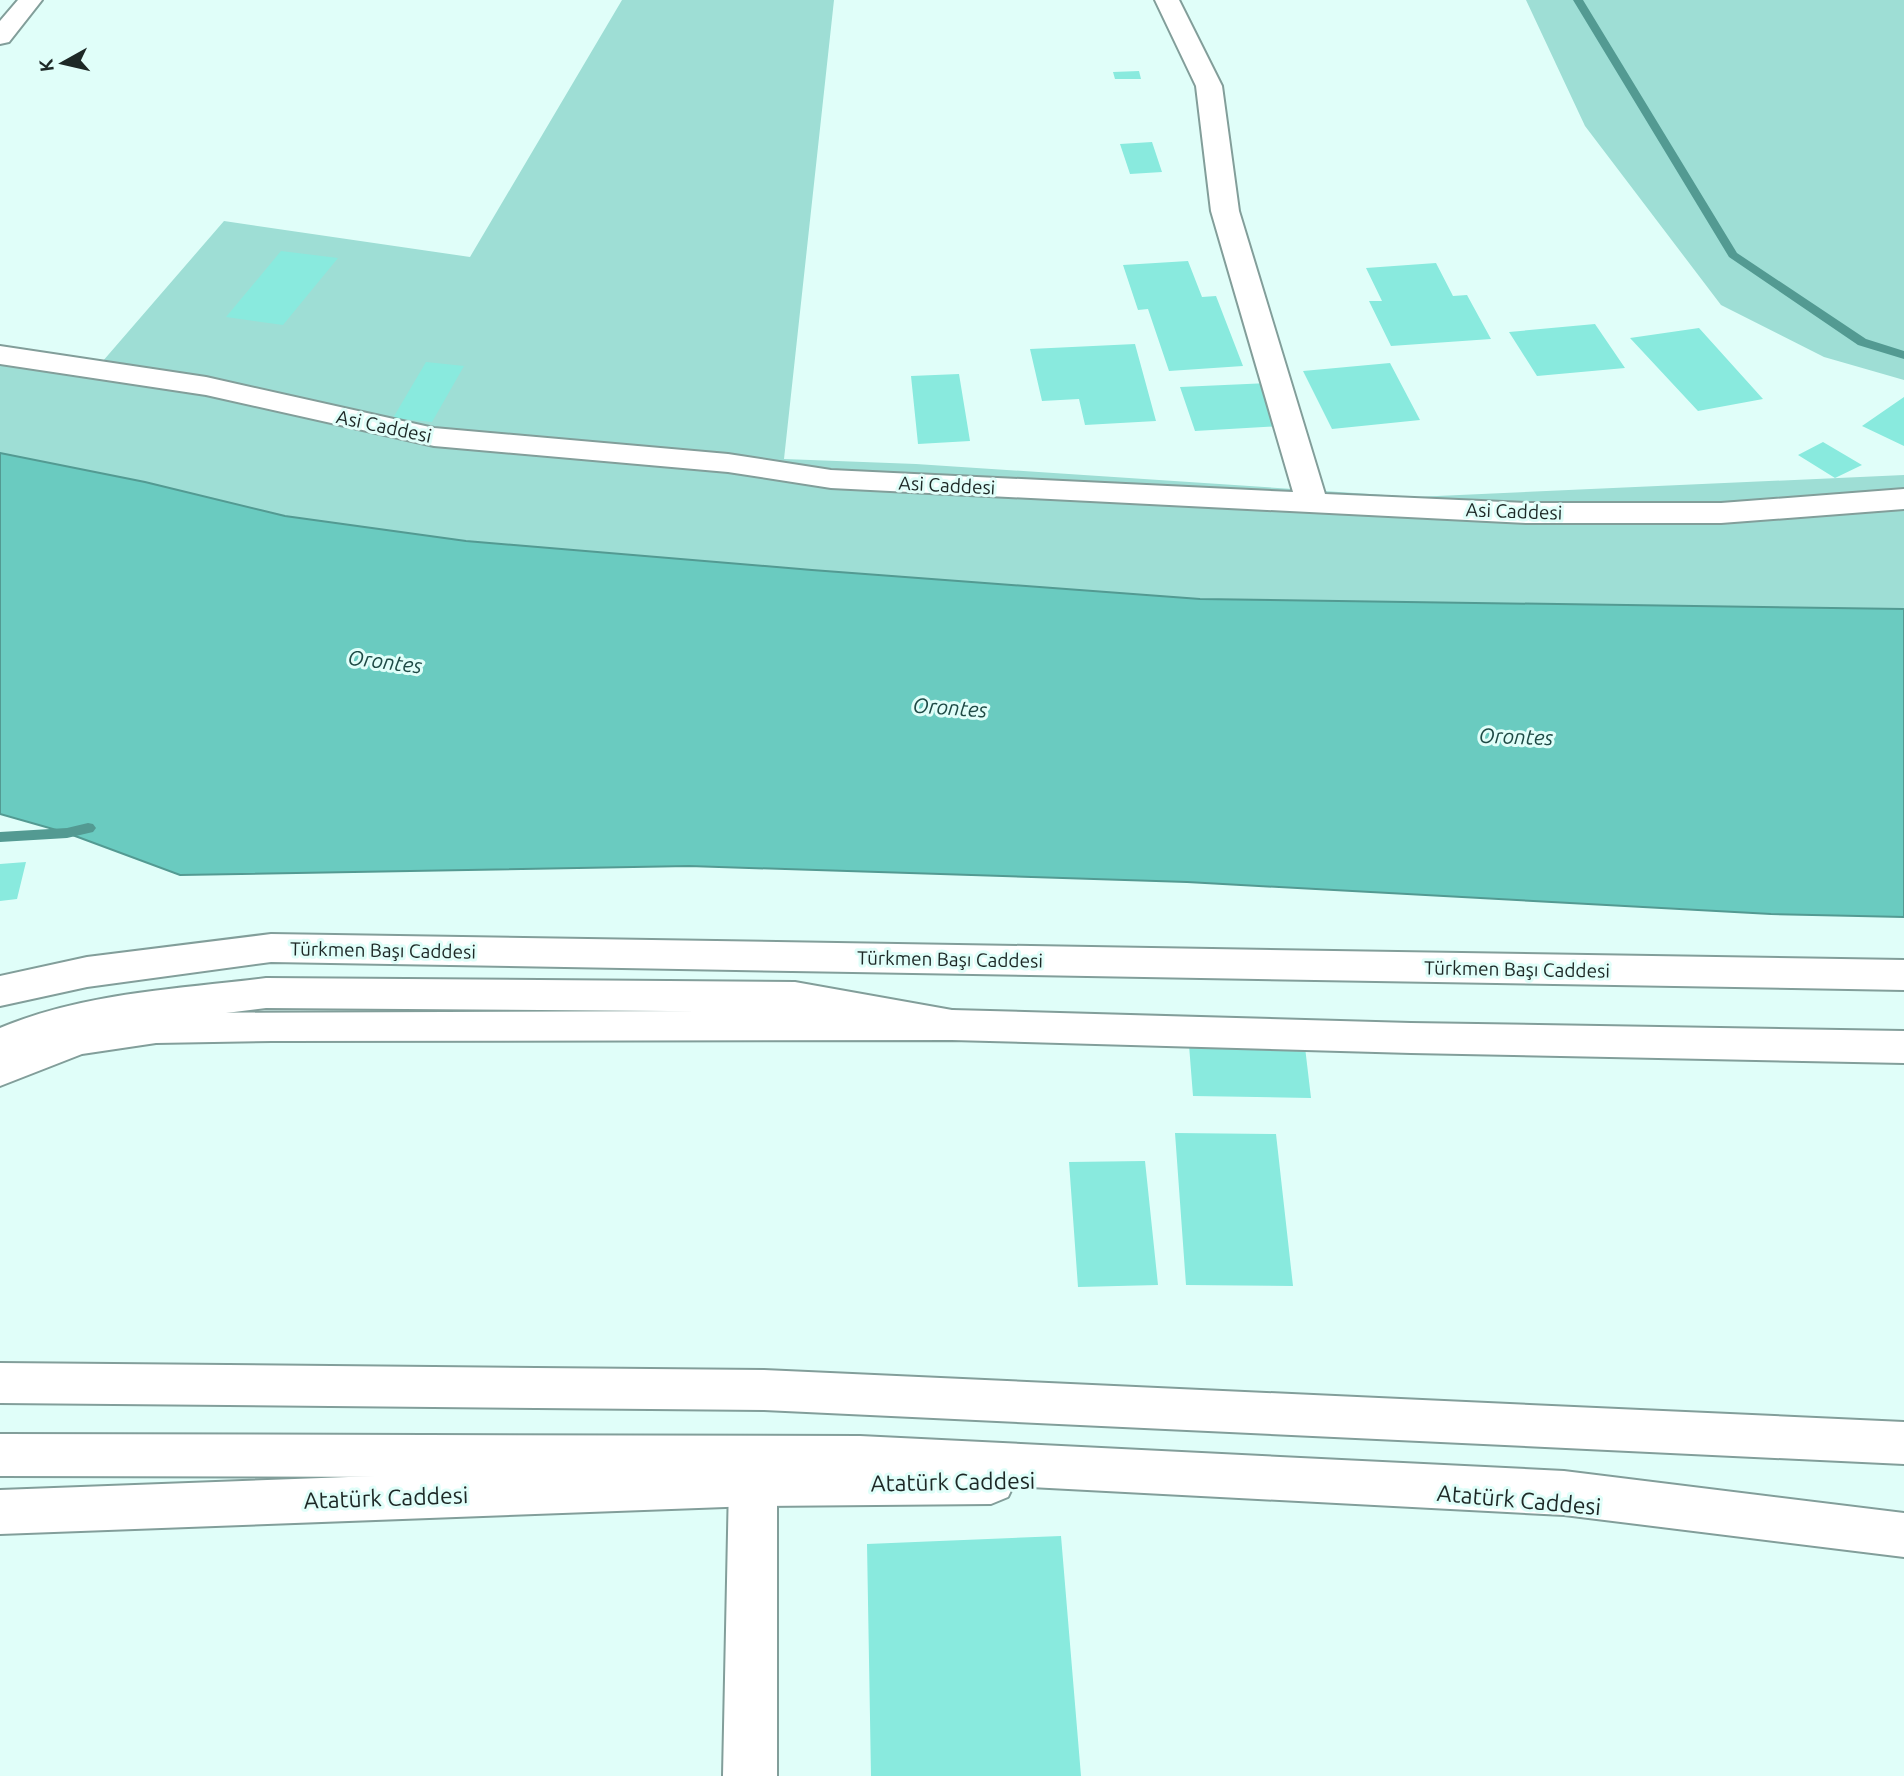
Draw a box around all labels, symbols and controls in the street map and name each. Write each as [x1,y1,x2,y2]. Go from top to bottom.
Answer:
north arrow [28,28,98,98]
text: K [34,57,58,73]
street label: Asi Caddesi [334,405,434,447]
street label: Asi Caddesi [898,471,996,499]
street label: Asi Caddesi [1465,498,1563,524]
water label: Orontes [347,645,424,677]
water label: Orontes [912,692,988,722]
water label: Orontes [1478,723,1554,749]
street label: Türkmen Başı Caddesi [290,937,476,963]
street label: Türkmen Başı Caddesi [857,946,1043,972]
street label: Türkmen Başı Caddesi [1424,956,1610,982]
street label: Atatürk Caddesi [870,1468,1036,1495]
street label: Atatürk Caddesi [1436,1480,1602,1519]
street label: Atatürk Caddesi [303,1482,469,1513]

